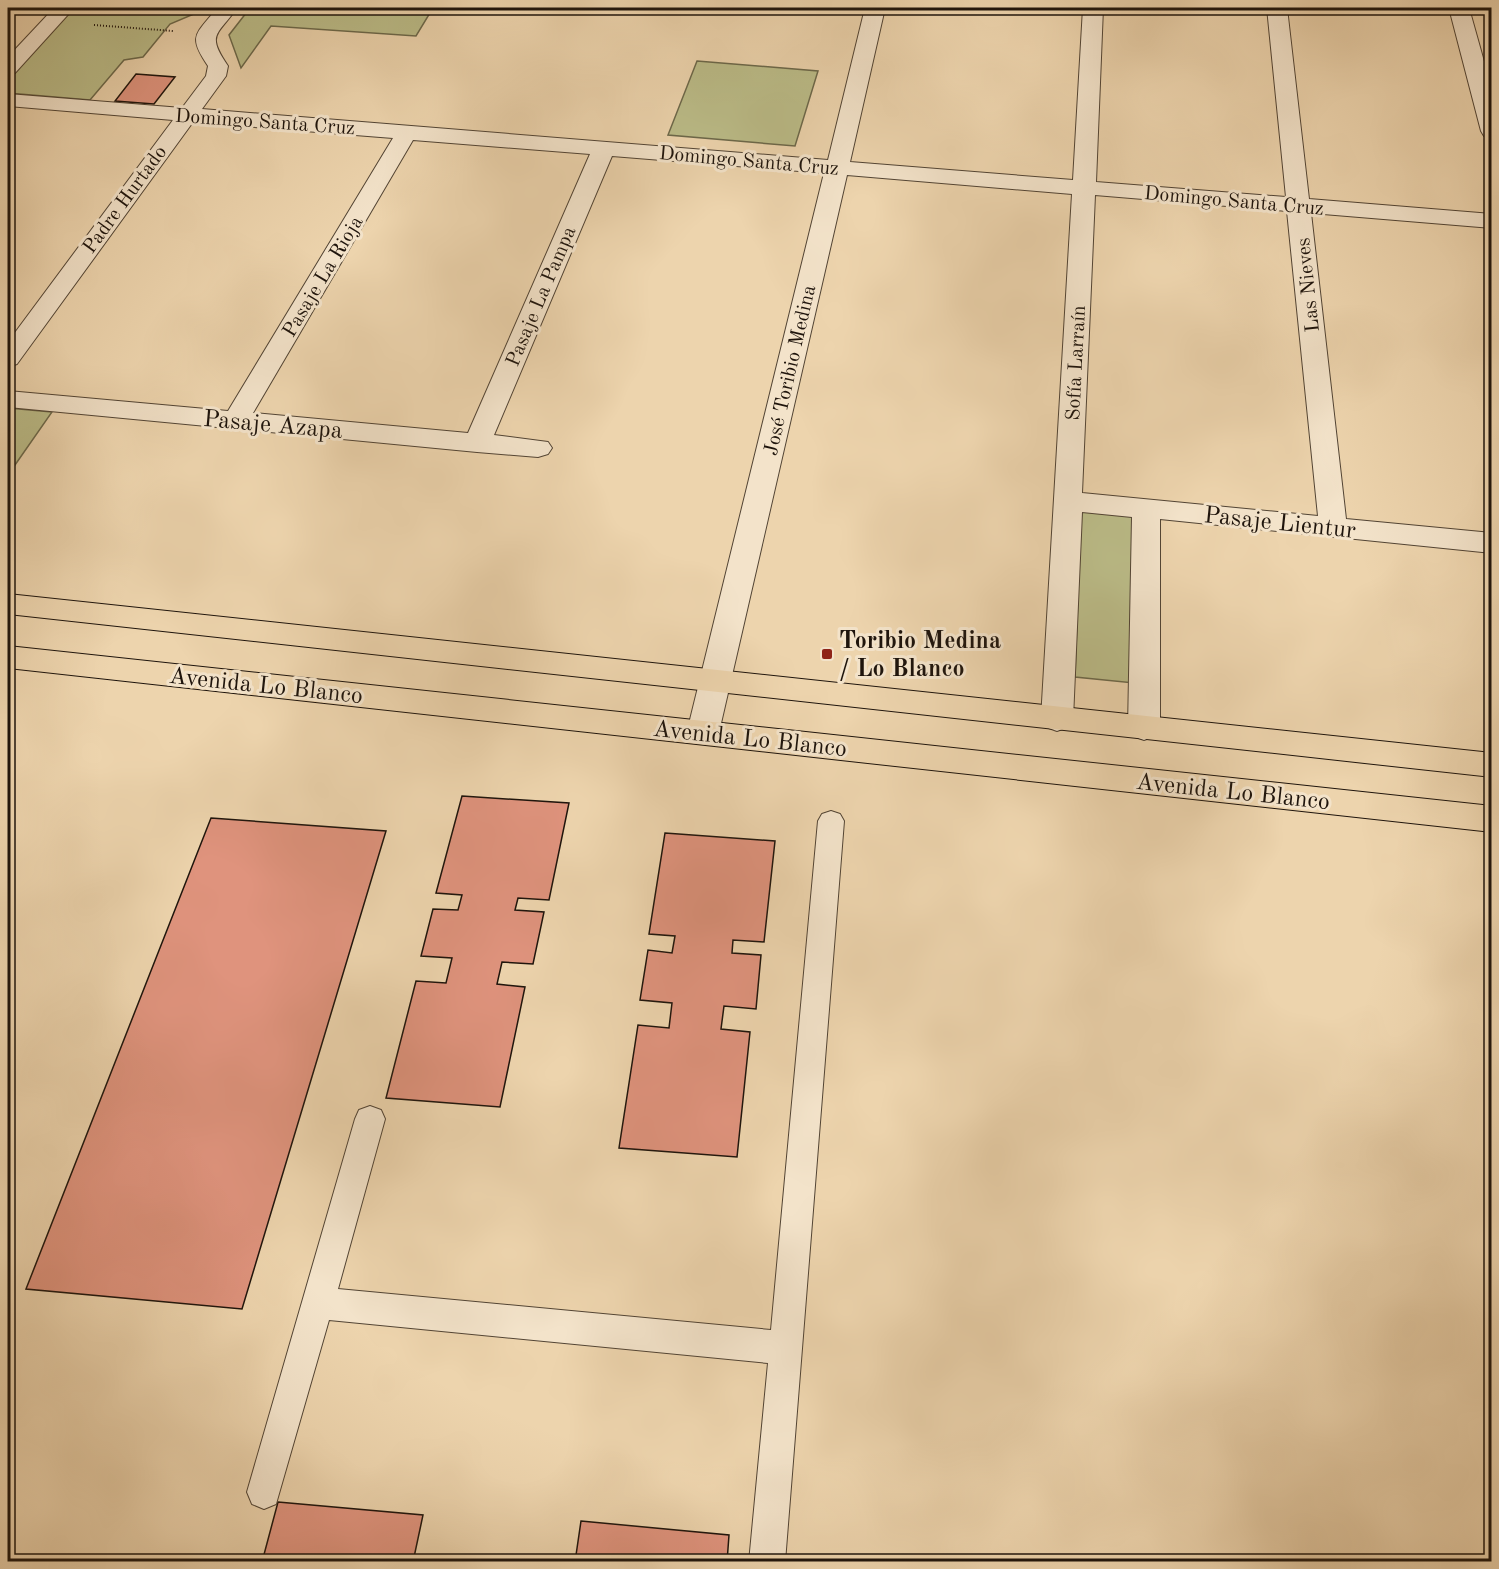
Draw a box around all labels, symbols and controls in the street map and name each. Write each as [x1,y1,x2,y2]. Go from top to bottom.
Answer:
street label: Domingo Santa Cruz [174,107,356,139]
street label: Padre Hurtado [80,143,171,258]
street label: Domingo Santa Cruz [658,144,840,180]
street label: Domingo Santa Cruz [1143,184,1325,220]
street label: Pasaje La Rioja [280,213,368,341]
street label: Pasaje La Pampa [503,224,580,370]
street label: Las Nieves [1294,236,1324,333]
street label: José Toribio Medina [762,283,820,458]
street label: Sofía Larraín [1064,305,1090,421]
street label: Pasaje Azapa [202,408,344,444]
street label: Pasaje Lientur [1203,504,1357,544]
place label: Toribio Medina / Lo Blanco [839,630,1001,682]
marker: Toribio Medina / Lo Blanco [820,647,834,661]
street label: Avenida Lo Blanco [168,665,364,709]
street label: Avenida Lo Blanco [652,718,848,762]
street label: Avenida Lo Blanco [1135,771,1331,815]

